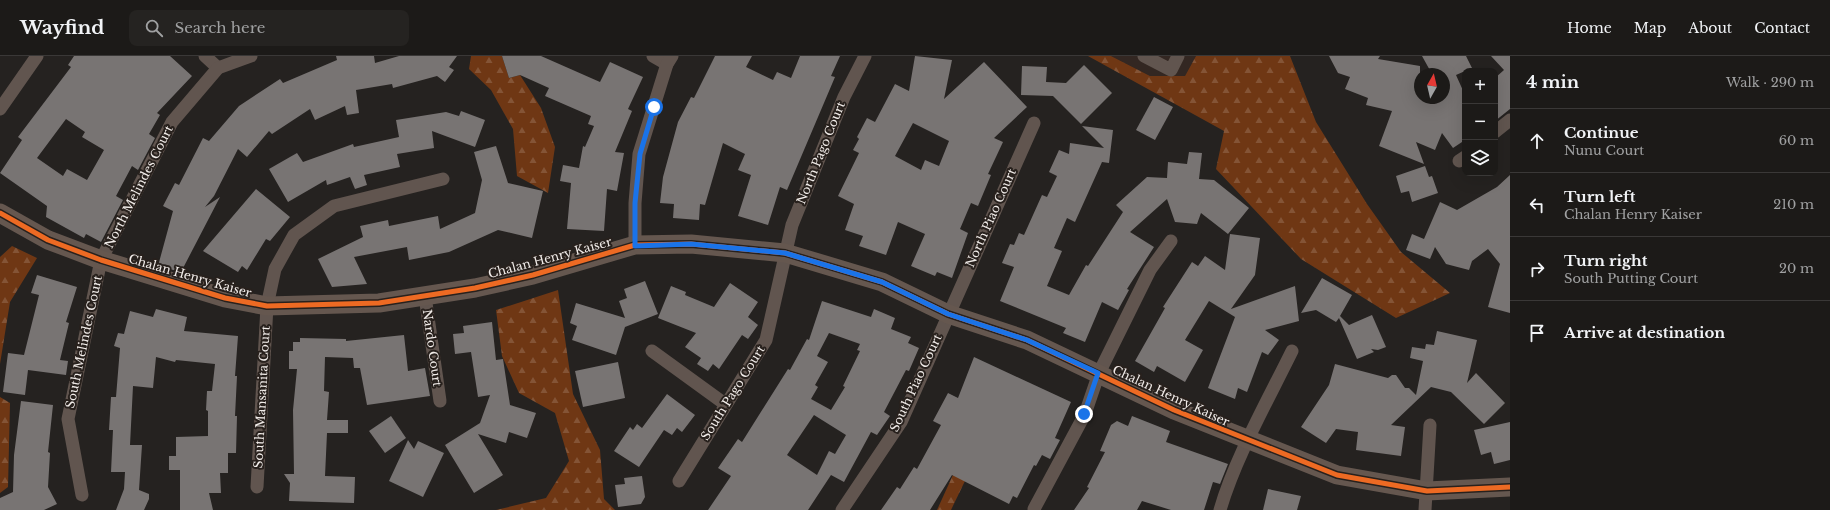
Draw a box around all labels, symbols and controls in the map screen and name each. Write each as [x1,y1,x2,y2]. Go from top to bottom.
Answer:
search box [129,10,409,46]
text: Wayfind [20,16,105,39]
icon: search [143,17,165,39]
text: Search here [175,18,265,37]
text: Home [1567,19,1612,37]
text: Map [1634,19,1666,37]
text: About [1688,19,1732,37]
text: Contact [1754,19,1810,37]
north arrow [1414,68,1450,104]
map controls [1462,68,1498,176]
button: + [1462,68,1498,104]
text: 4 min [1526,72,1579,93]
text: Walk · 290 m [1726,74,1814,91]
route start [645,98,663,116]
street label: North Pago Court [793,99,848,206]
button: − [1462,104,1498,140]
street label: North Melindes Court [101,122,176,251]
text: Continue [1564,123,1639,142]
icon: ahead [1526,130,1548,152]
text: 60 m [1779,132,1814,149]
button: layers [1462,140,1498,176]
text: Nunu Court [1564,142,1644,159]
street label: North Piao Court [962,166,1019,269]
text: Turn left [1564,187,1635,206]
icon: left [1526,194,1548,216]
text: 210 m [1773,196,1814,213]
text: Chalan Henry Kaiser [1564,206,1702,223]
street label: Chalan Henry Kaiser [486,234,614,281]
street label: Chalan Henry Kaiser [127,251,254,300]
text: Turn right [1564,251,1647,270]
icon: right [1526,258,1548,280]
text: 20 m [1779,260,1814,277]
text: South Putting Court [1564,270,1698,287]
street label: South Melindes Court [62,274,105,410]
street label: Nardo Court [420,308,445,388]
icon: arrive [1526,322,1548,344]
text: Arrive at destination [1564,323,1725,342]
street label: South Mansanita Court [250,325,273,469]
street label: South Piao Court [886,331,945,434]
street label: South Pago Court [697,342,768,443]
street label: Chalan Henry Kaiser [1110,362,1232,429]
route end [1075,405,1093,423]

